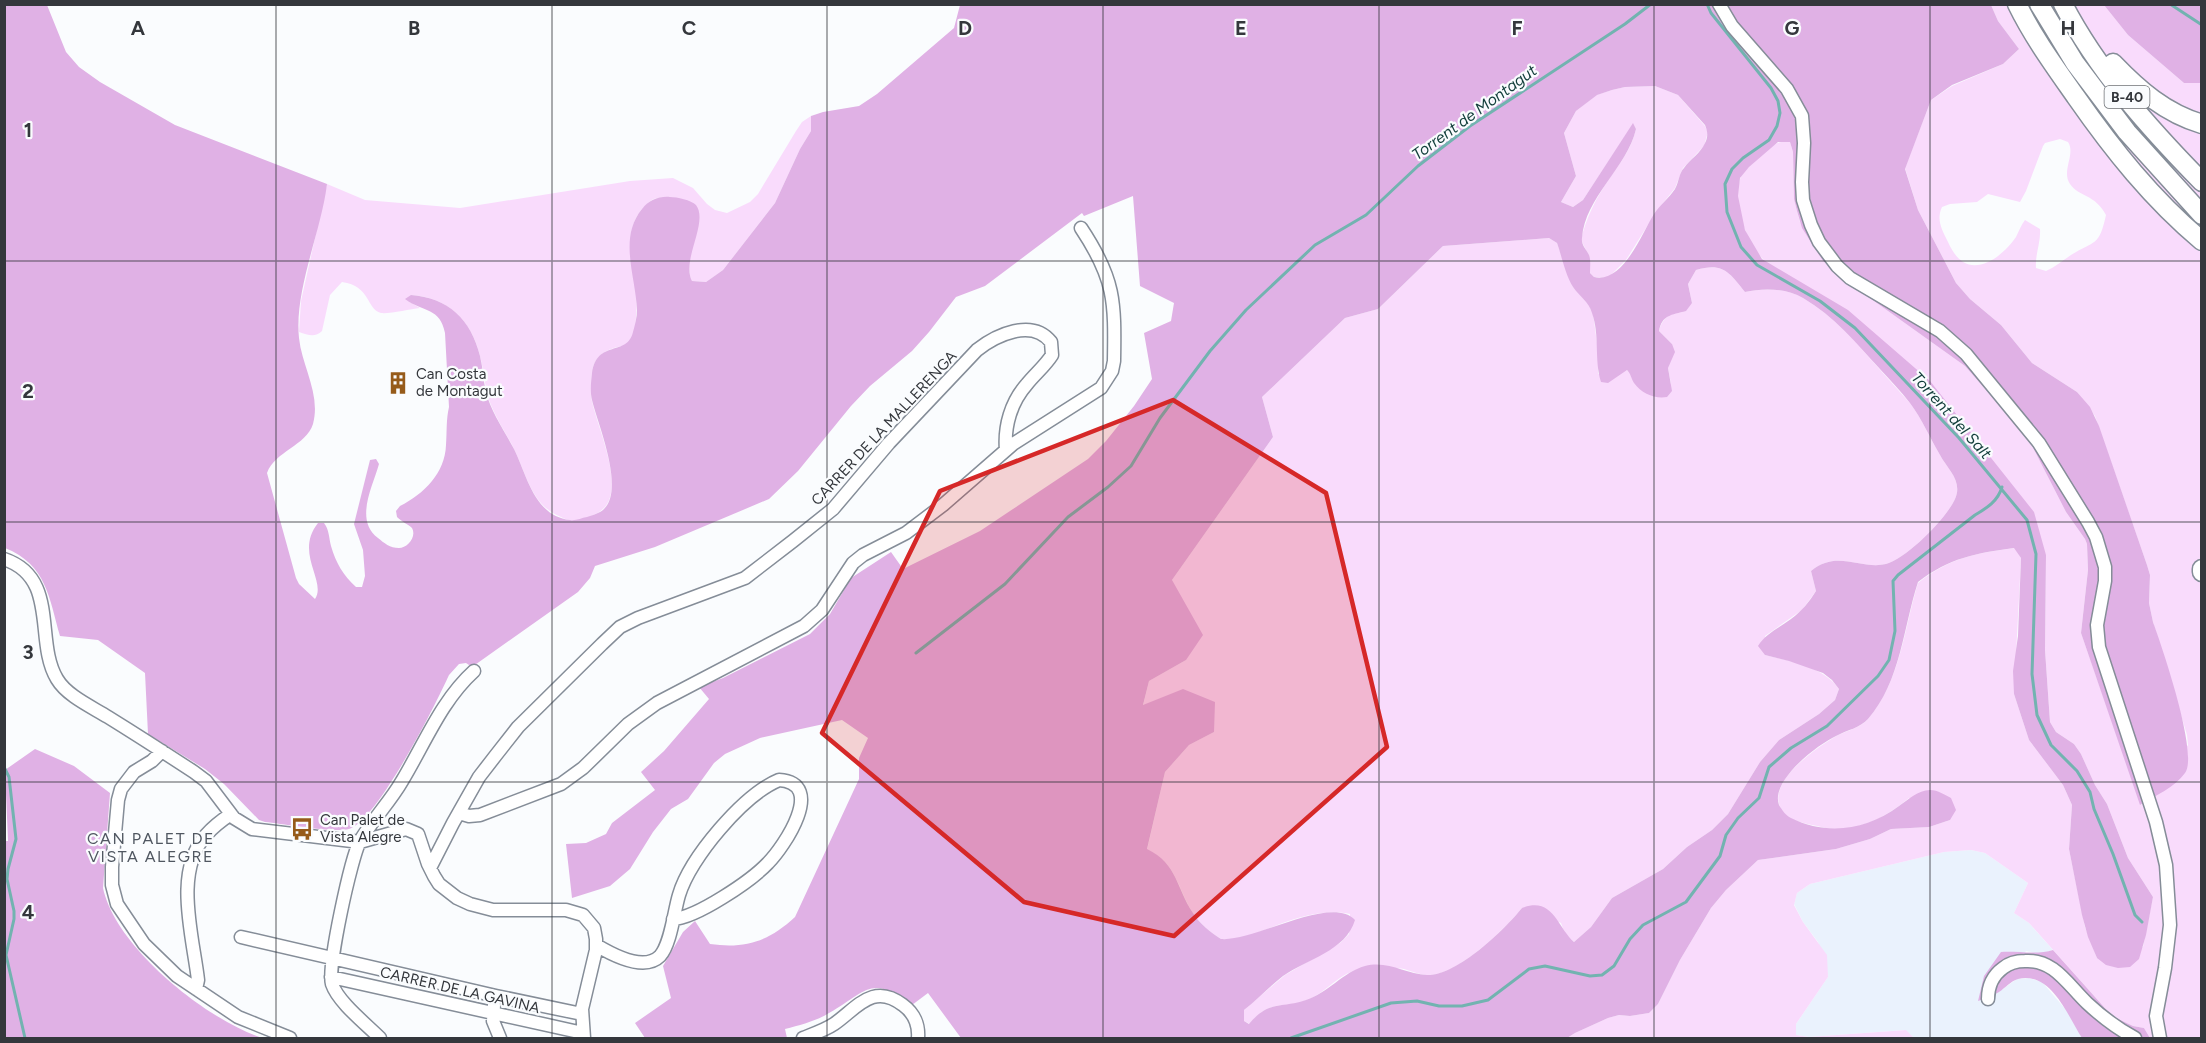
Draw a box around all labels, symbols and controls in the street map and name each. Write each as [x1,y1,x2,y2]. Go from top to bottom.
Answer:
text: A [131,16,146,40]
text: B [408,16,420,40]
text: C [682,16,696,40]
text: D [958,16,972,40]
text: E [1235,16,1247,40]
text: F [1511,16,1523,40]
text: G [1785,16,1800,40]
text: H [2061,16,2076,40]
water label: Torrent de Montagut [1408,60,1541,164]
road number: B-40 [2104,86,2150,108]
text: 1 [24,118,32,142]
street label: CARRER DE LA MALLERENGA [808,347,960,509]
place label: Can Costa de Montagut [416,365,503,400]
water label: Torrent del Salt [1908,368,1996,463]
building icon: Can Costa de Montagut [385,370,411,396]
text: 2 [22,379,34,403]
text: 3 [22,640,34,664]
place label: Can Palet de Vista Alegre [320,811,405,846]
bus stop icon: Can Palet de Vista Alegre [289,816,315,842]
district label: CAN PALET DE VISTA ALEGRE [87,829,215,866]
text: 4 [22,900,35,924]
street label: CARRER DE LA GAVINA [378,963,542,1017]

